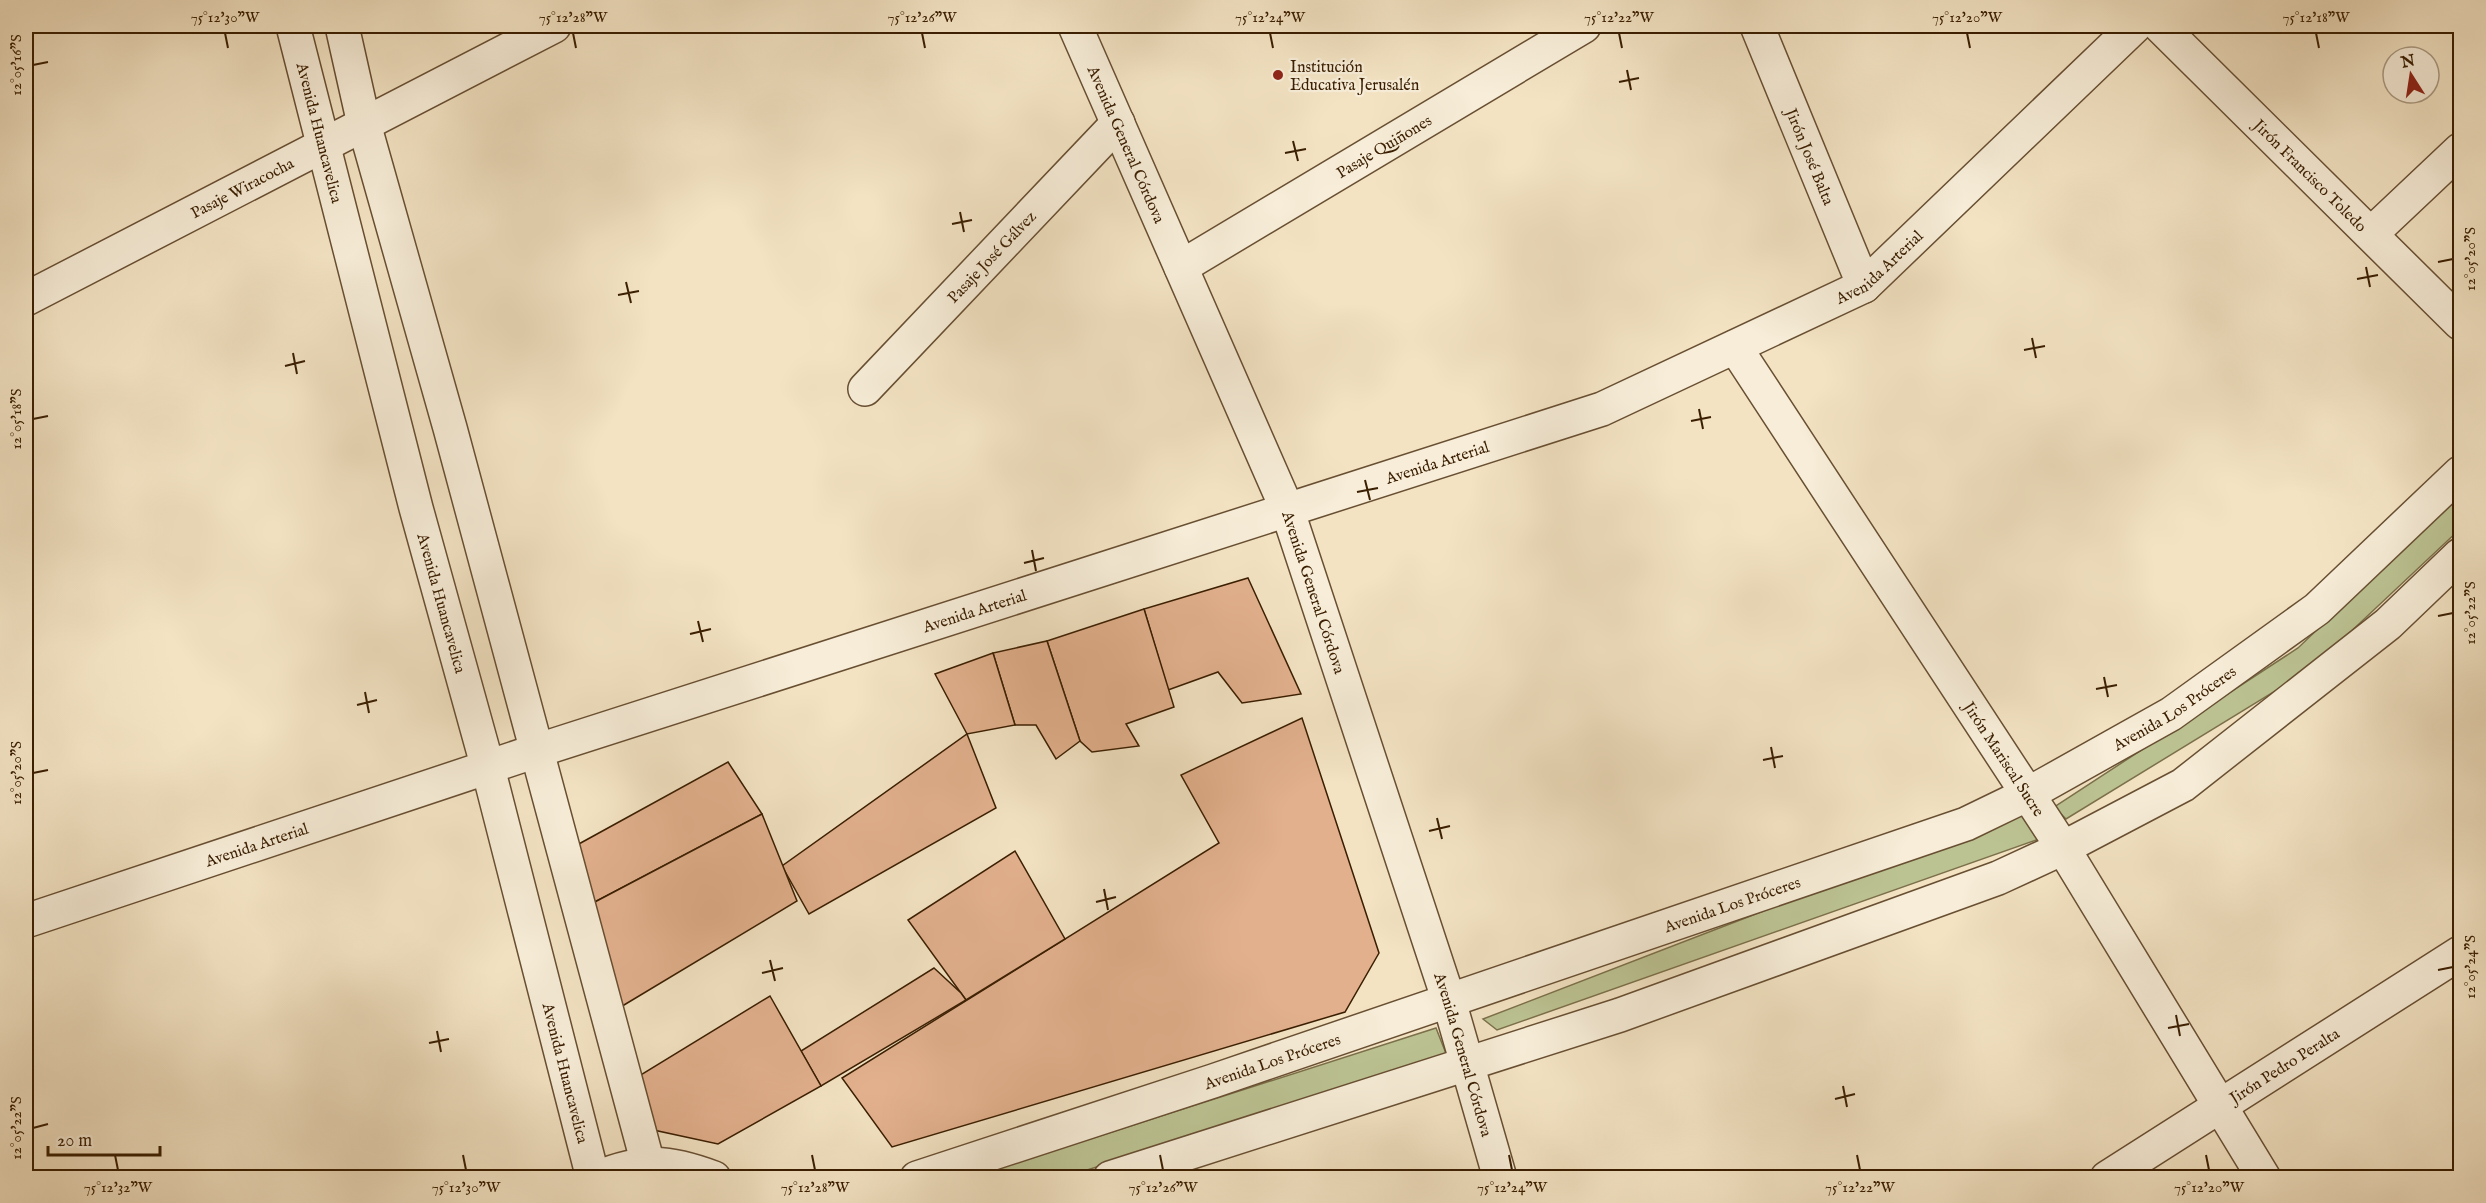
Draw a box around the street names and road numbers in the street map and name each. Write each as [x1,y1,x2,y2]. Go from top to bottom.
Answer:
street label: Avenida Huancavelica [290,60,346,206]
street label: Avenida General Córdova [1081,62,1168,227]
street label: Jirón José Balta [1779,104,1838,209]
street label: Pasaje Quiñones [1333,111,1436,184]
street label: Jirón Francisco Toledo [2247,115,2371,237]
street label: Pasaje Wiracocha [188,154,298,224]
street label: Pasaje José Gálvez [944,207,1041,308]
street label: Avenida Arterial [1832,226,1928,310]
street label: Avenida Arterial [1383,438,1493,490]
street label: Avenida General Córdova [1276,508,1349,677]
street label: Avenida Huancavelica [411,530,469,676]
street label: Avenida Arterial [920,586,1030,639]
street label: Avenida Los Próceres [2109,662,2241,757]
street label: Jirón Mariscal Sucre [1957,697,2048,821]
street label: Avenida Arterial [202,819,312,873]
street label: Avenida Los Próceres [1661,873,1804,939]
street label: Avenida General Córdova [1428,970,1496,1139]
street label: Avenida Huancavelica [536,1000,592,1146]
street label: Jirón Pedro Peralta [2225,1024,2344,1110]
street label: Avenida Los Próceres [1201,1030,1344,1095]

